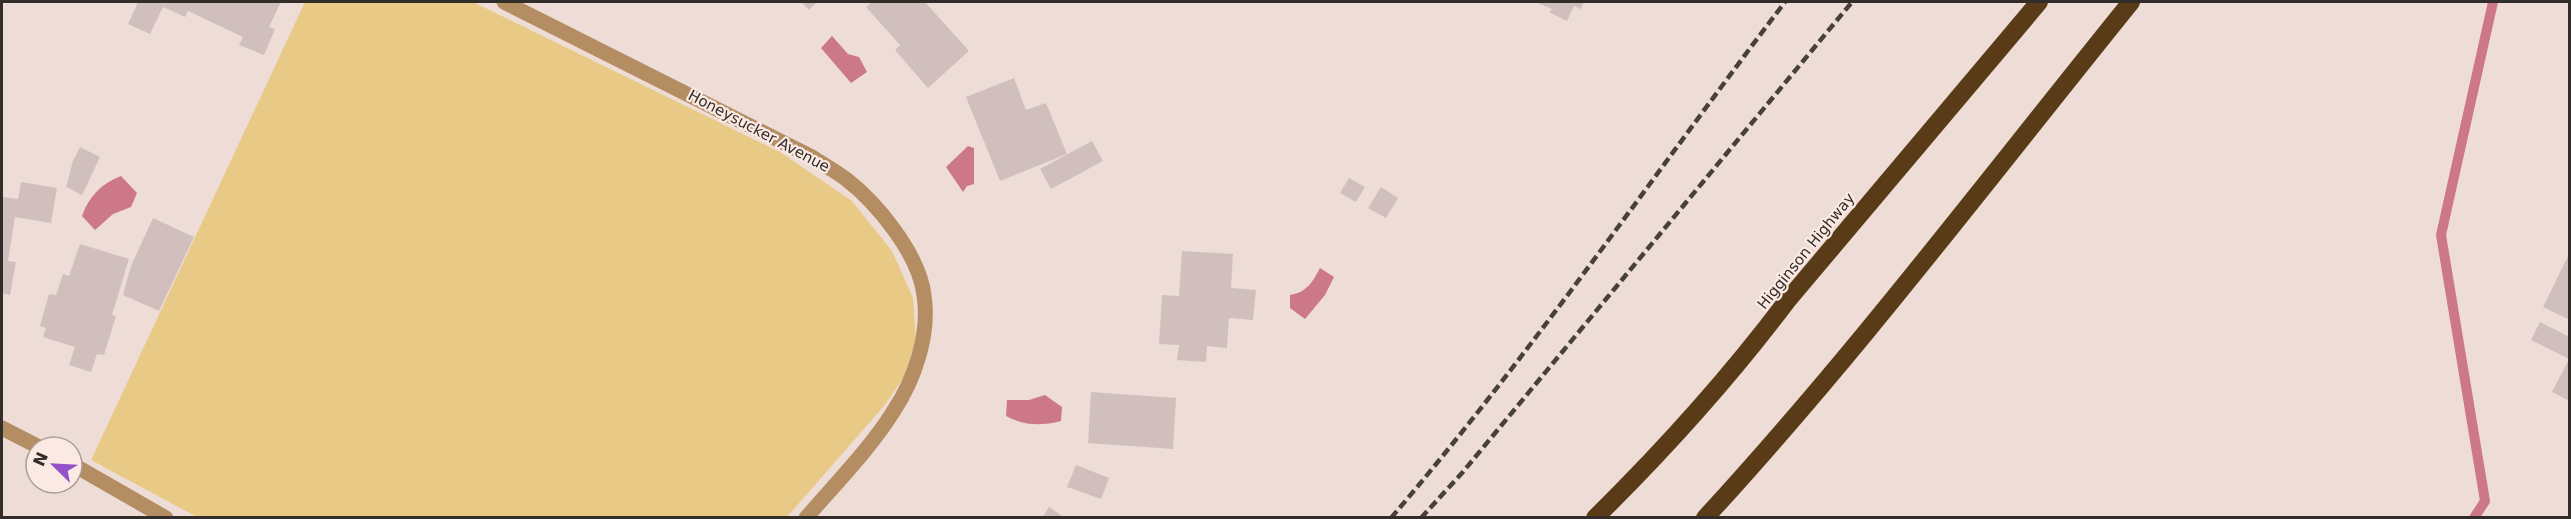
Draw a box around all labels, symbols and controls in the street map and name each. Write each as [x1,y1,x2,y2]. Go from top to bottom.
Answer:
street label: Honeysucker Avenue [685,86,833,176]
street label: Higginson Highway [1754,189,1858,313]
north arrow [24,435,84,495]
text: N [29,449,52,469]

